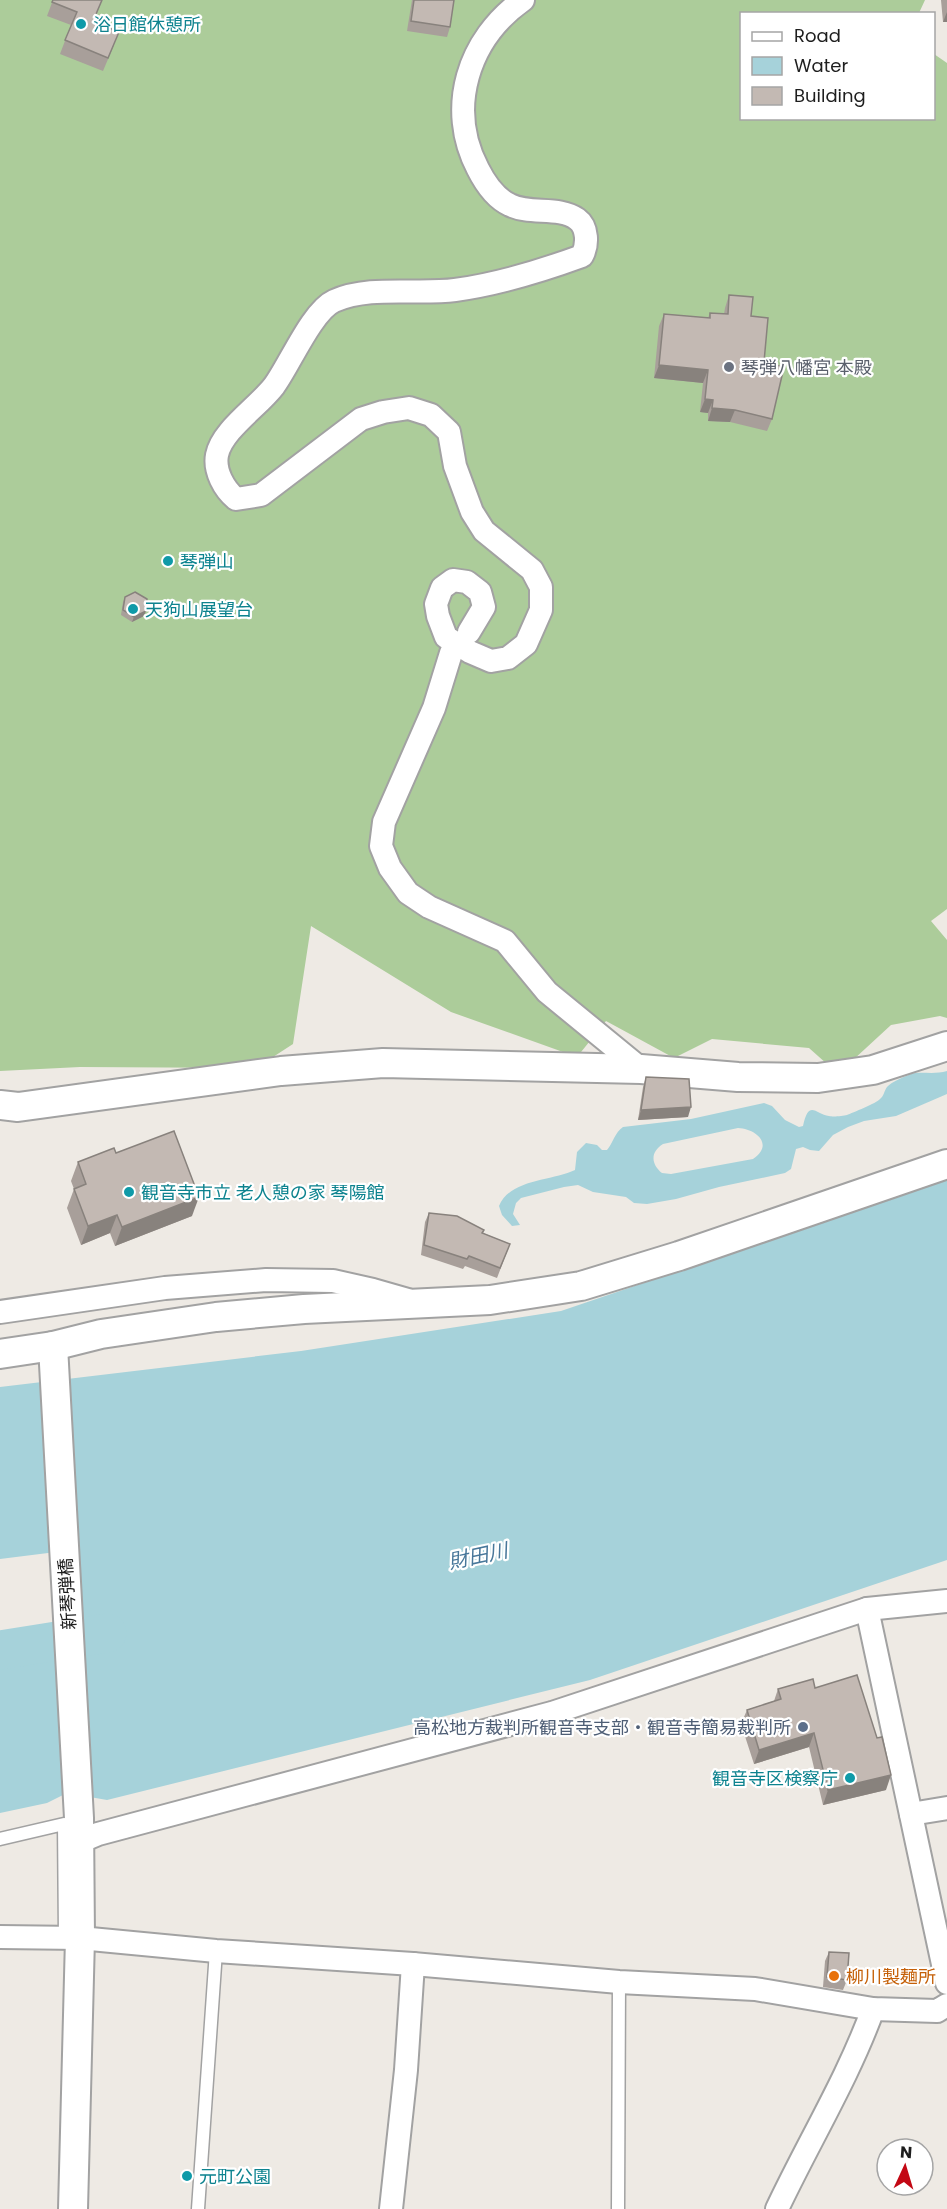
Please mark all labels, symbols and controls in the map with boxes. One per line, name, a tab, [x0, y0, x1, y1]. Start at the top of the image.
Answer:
place label: 浴日館休憩所	[93, 12, 201, 37]
legend	[740, 12, 935, 120]
marker: 浴日館休憩所	[74, 17, 88, 31]
text: Road	[794, 23, 841, 48]
text: Water	[794, 53, 848, 78]
text: Building	[794, 83, 866, 108]
place label: 琴弾八幡宮 本殿	[741, 355, 872, 380]
marker: 琴弾八幡宮 本殿	[722, 360, 736, 374]
place label: 琴弾山	[180, 549, 234, 574]
marker: 琴弾山	[161, 554, 175, 568]
place label: 天狗山展望台	[145, 597, 253, 622]
marker: 天狗山展望台	[126, 602, 140, 616]
place label: 観音寺市立 老人憩の家 琴陽館	[141, 1180, 385, 1205]
marker: 観音寺市立 老人憩の家 琴陽館	[122, 1185, 136, 1199]
water label: 財田川	[446, 1536, 512, 1576]
street label: 新琴弾橋	[53, 1557, 81, 1631]
place label: 高松地方裁判所観音寺支部・観音寺簡易裁判所	[413, 1715, 791, 1740]
marker: 高松地方裁判所観音寺支部・観音寺簡易裁判所	[796, 1720, 810, 1734]
place label: 観音寺区検察庁	[712, 1766, 838, 1791]
marker: 観音寺区検察庁	[843, 1771, 857, 1785]
place label: 柳川製麺所	[846, 1964, 936, 1989]
marker: 柳川製麺所	[827, 1969, 841, 1983]
north arrow	[875, 2137, 935, 2197]
text: N	[899, 2141, 913, 2164]
place label: 元町公園	[199, 2164, 271, 2189]
marker: 元町公園	[180, 2169, 194, 2183]

